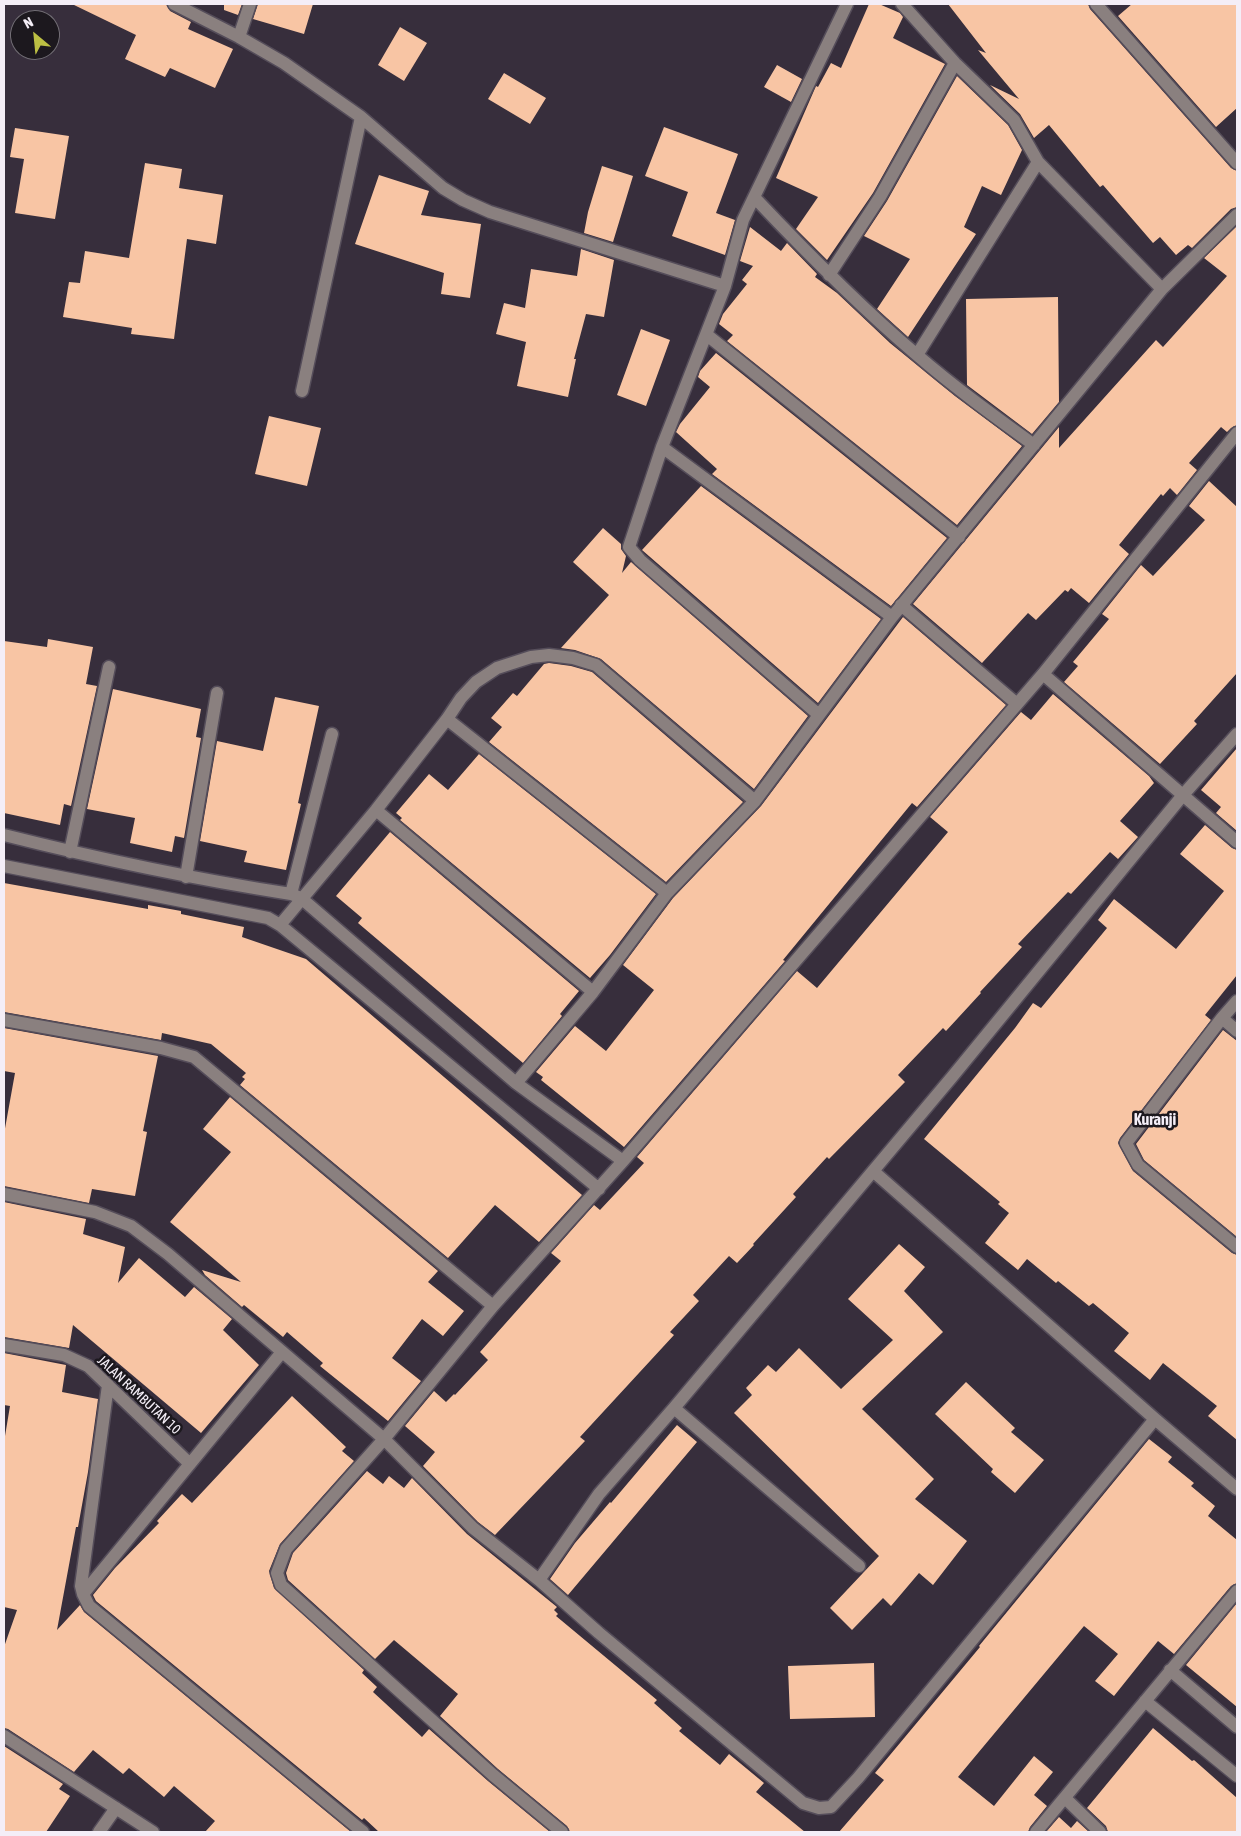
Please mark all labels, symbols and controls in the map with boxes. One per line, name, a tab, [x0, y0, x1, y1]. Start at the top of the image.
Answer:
north arrow	[10, 10, 60, 60]
text: N	[21, 14, 36, 32]
district label: Kuranji	[1134, 1110, 1176, 1130]
street label: JALAN RAMBUTAN 10	[94, 1352, 184, 1438]

